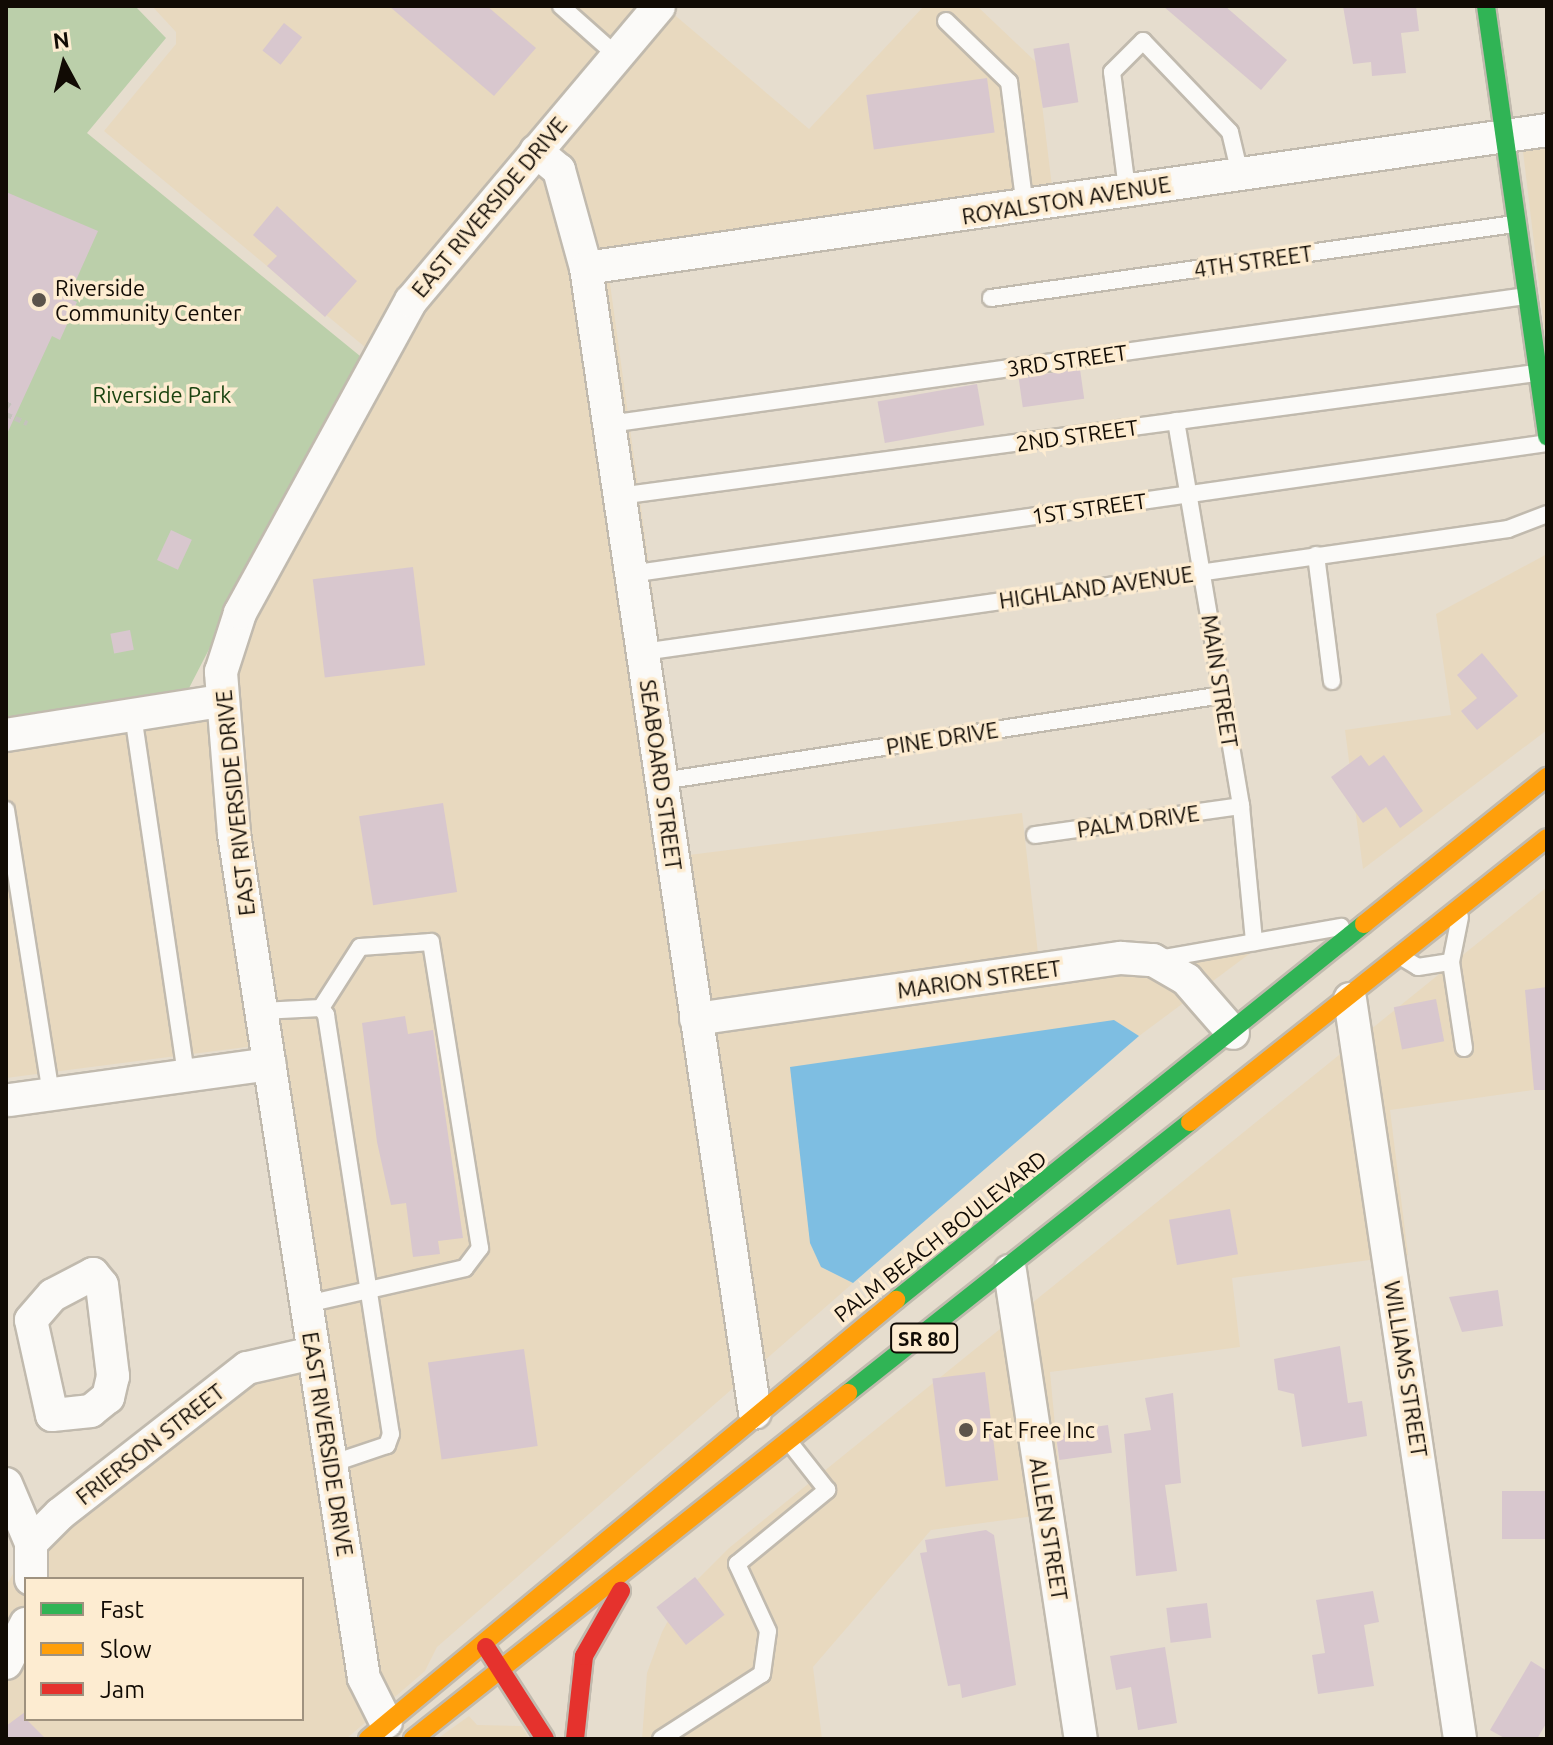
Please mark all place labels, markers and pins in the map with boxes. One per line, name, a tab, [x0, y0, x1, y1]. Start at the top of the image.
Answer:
place label: Riverside Community Center	[55, 274, 241, 326]
marker: Riverside Community Center	[30, 291, 48, 309]
place label: Fat Free Inc	[982, 1417, 1095, 1443]
marker: Fat Free Inc	[957, 1421, 975, 1439]

